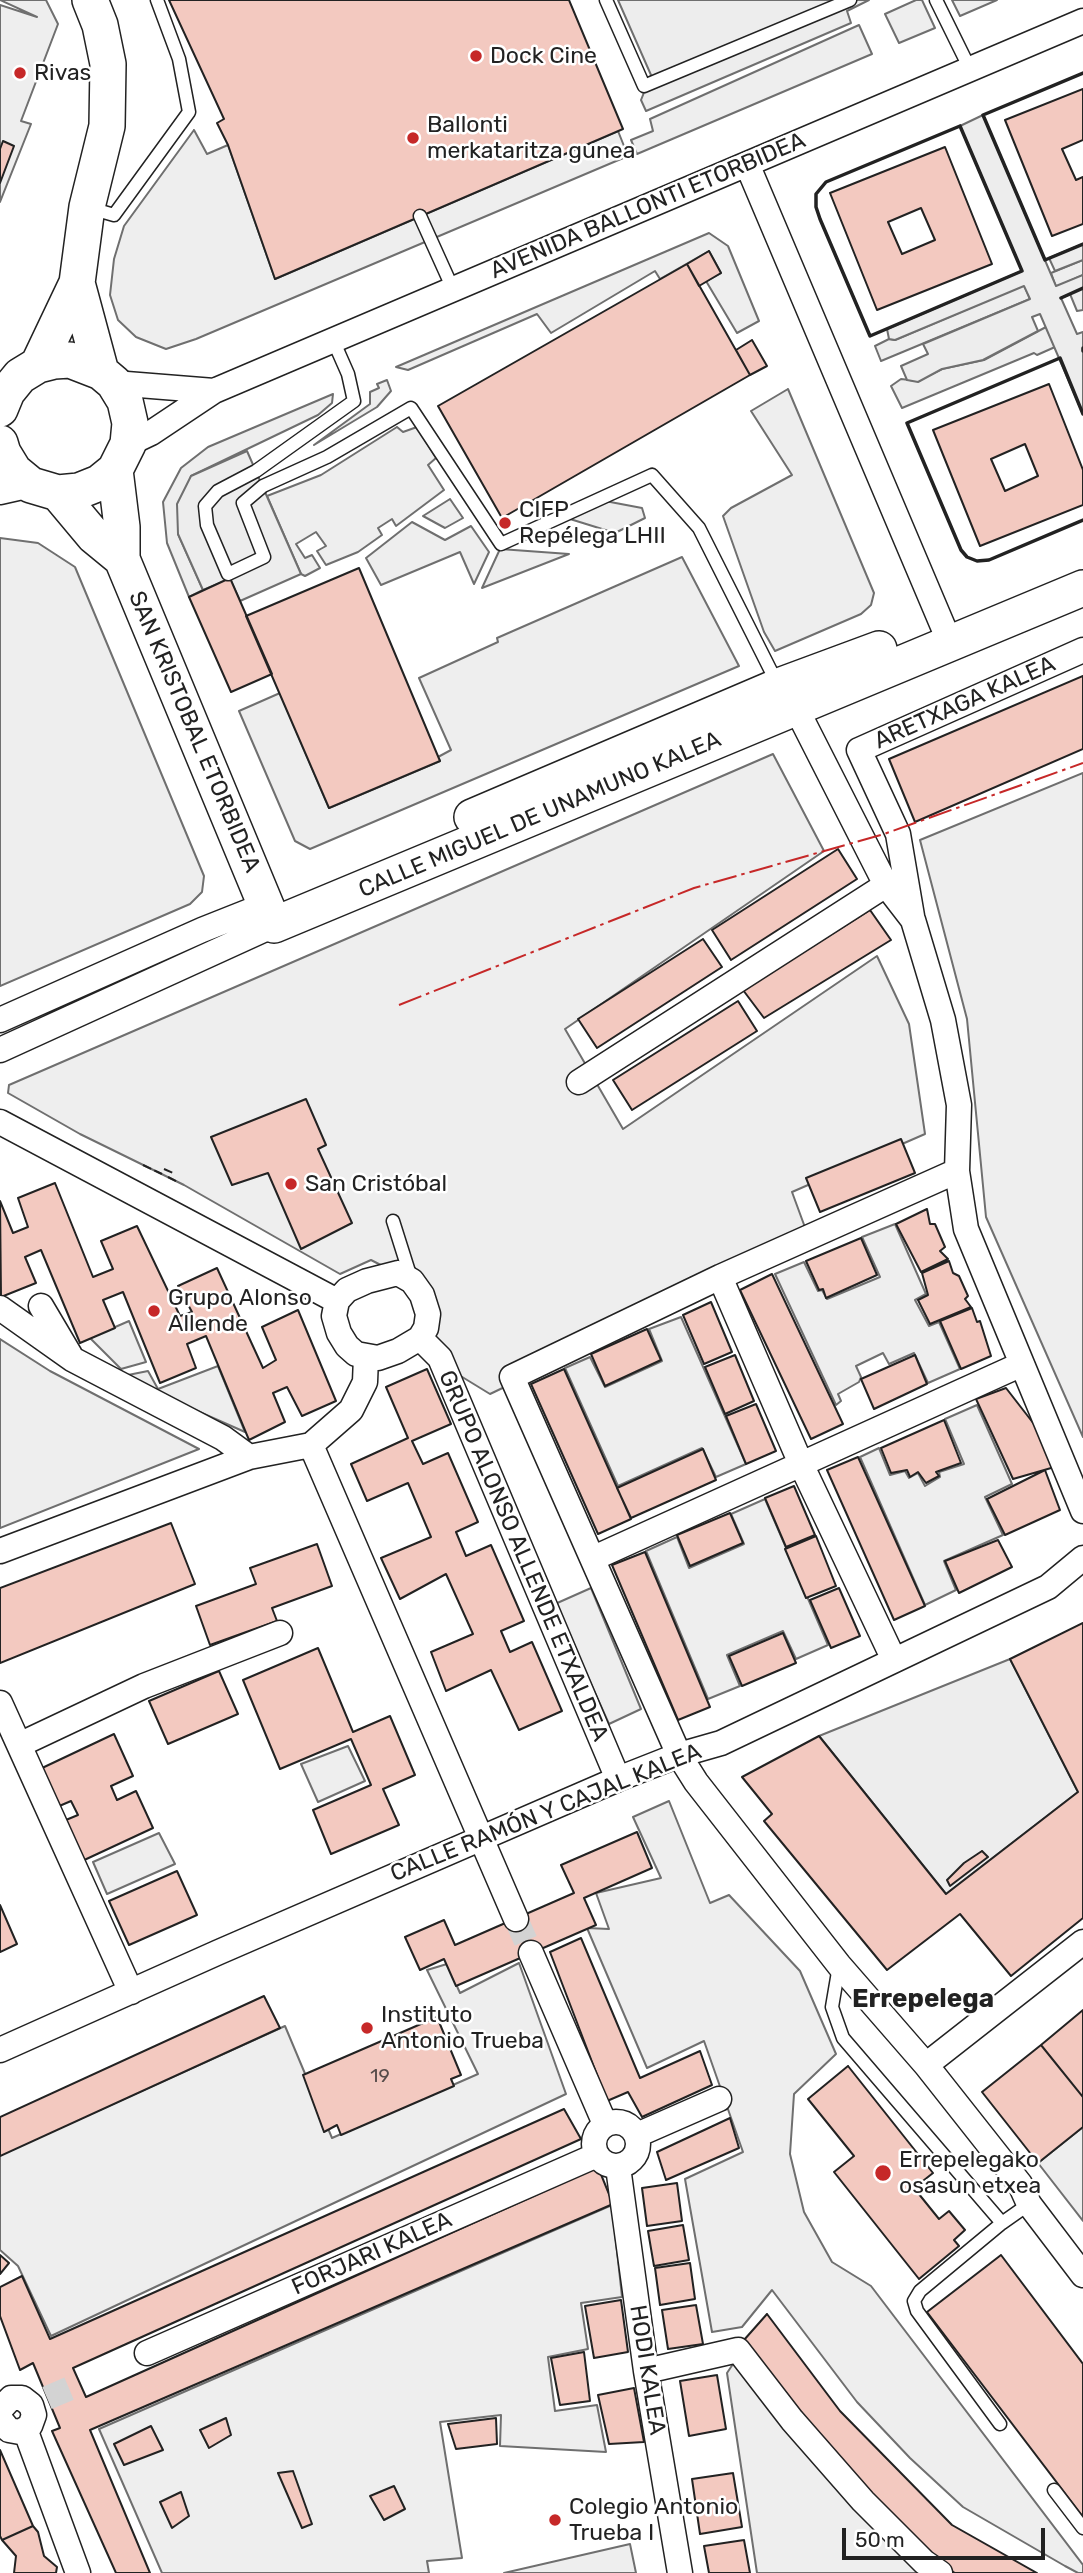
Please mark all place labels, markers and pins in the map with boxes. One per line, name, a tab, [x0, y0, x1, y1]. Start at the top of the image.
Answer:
place label: Dock Cine	[490, 42, 597, 70]
marker: Dock Cine	[468, 48, 484, 64]
place label: Rivas	[34, 59, 91, 87]
marker: Rivas	[12, 65, 28, 81]
place label: Ballonti merkataritza gunea	[427, 111, 635, 165]
marker: Ballonti merkataritza gunea	[405, 130, 421, 146]
place label: CIFP Repélega LHII	[519, 496, 666, 550]
marker: CIFP Repélega LHII	[497, 515, 513, 531]
place label: San Cristóbal	[305, 1170, 447, 1198]
marker: San Cristóbal	[283, 1176, 299, 1192]
place label: Grupo Alonso Allende	[168, 1284, 312, 1338]
marker: Grupo Alonso Allende	[146, 1303, 162, 1319]
place label: Instituto Antonio Trueba	[381, 2001, 544, 2055]
marker: Instituto Antonio Trueba	[359, 2020, 375, 2036]
place label: Errepelegako osasun etxea	[899, 2146, 1041, 2200]
marker: Errepelegako osasun etxea	[873, 2163, 893, 2183]
place label: Colegio Antonio Trueba I	[569, 2493, 738, 2547]
marker: Colegio Antonio Trueba I	[547, 2512, 563, 2528]

